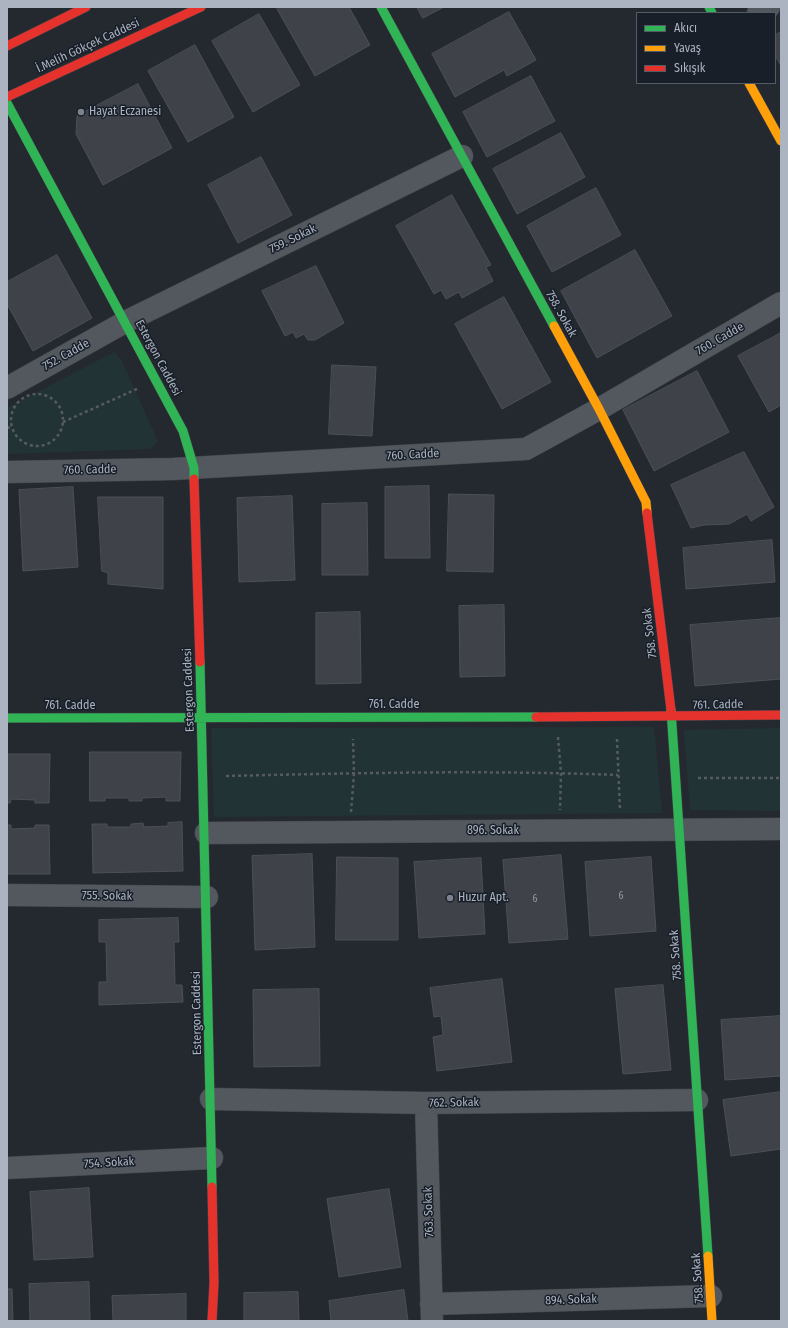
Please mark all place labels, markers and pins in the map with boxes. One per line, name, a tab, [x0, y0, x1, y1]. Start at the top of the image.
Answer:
place label: Hayat Eczanesi	[89, 105, 161, 119]
marker: Hayat Eczanesi	[76, 107, 86, 117]
place label: Huzur Apt.	[458, 891, 509, 905]
marker: Huzur Apt.	[445, 893, 455, 903]

